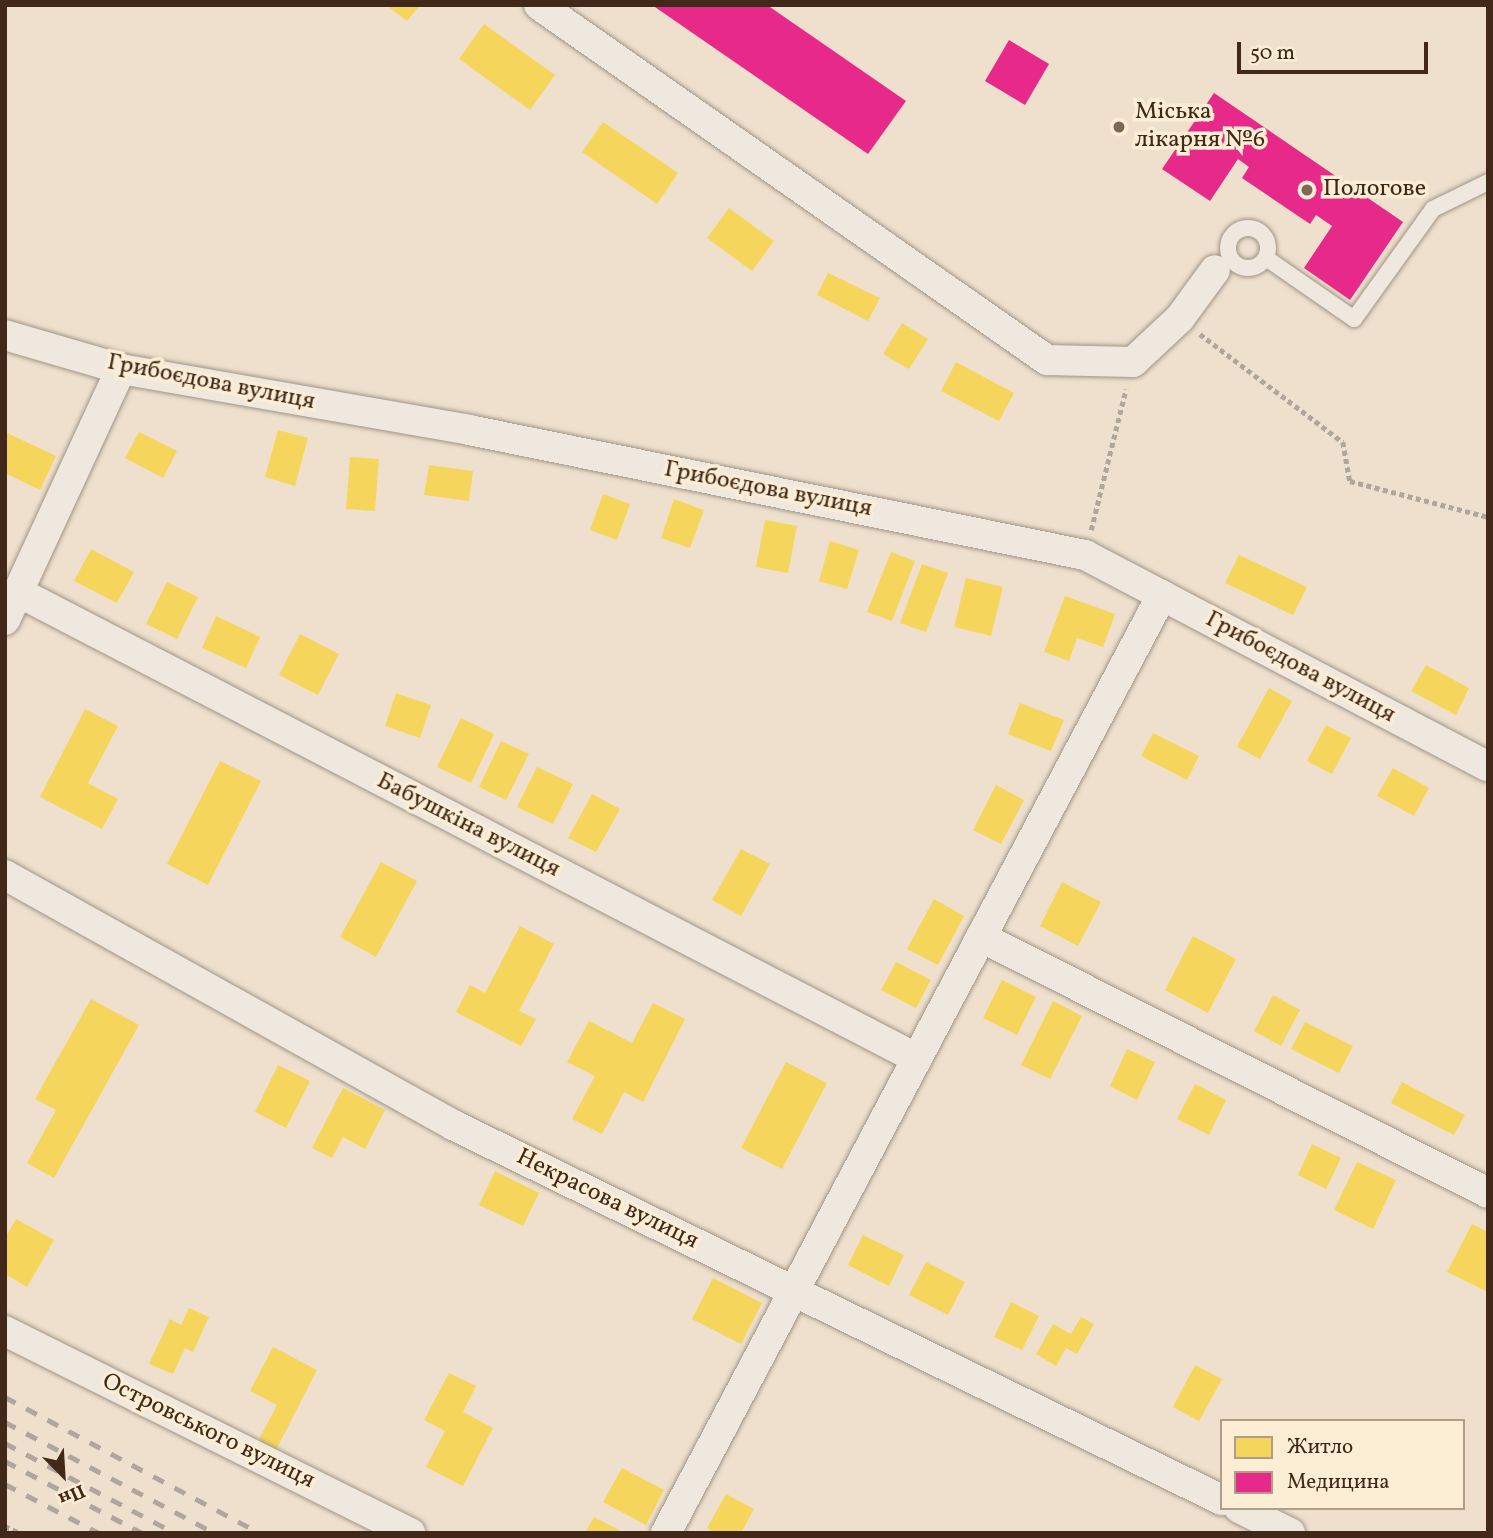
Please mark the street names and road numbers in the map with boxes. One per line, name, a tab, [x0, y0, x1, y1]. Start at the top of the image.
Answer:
street label: Грибоєдова вулиця	[105, 349, 317, 417]
street label: Грибоєдова вулиця	[662, 456, 874, 524]
street label: Грибоєдова вулиця	[1200, 606, 1400, 730]
street label: Бабушкіна вулиця	[371, 767, 565, 885]
street label: Некрасова вулиця	[511, 1143, 703, 1257]
street label: Островського вулиця	[97, 1368, 319, 1496]

